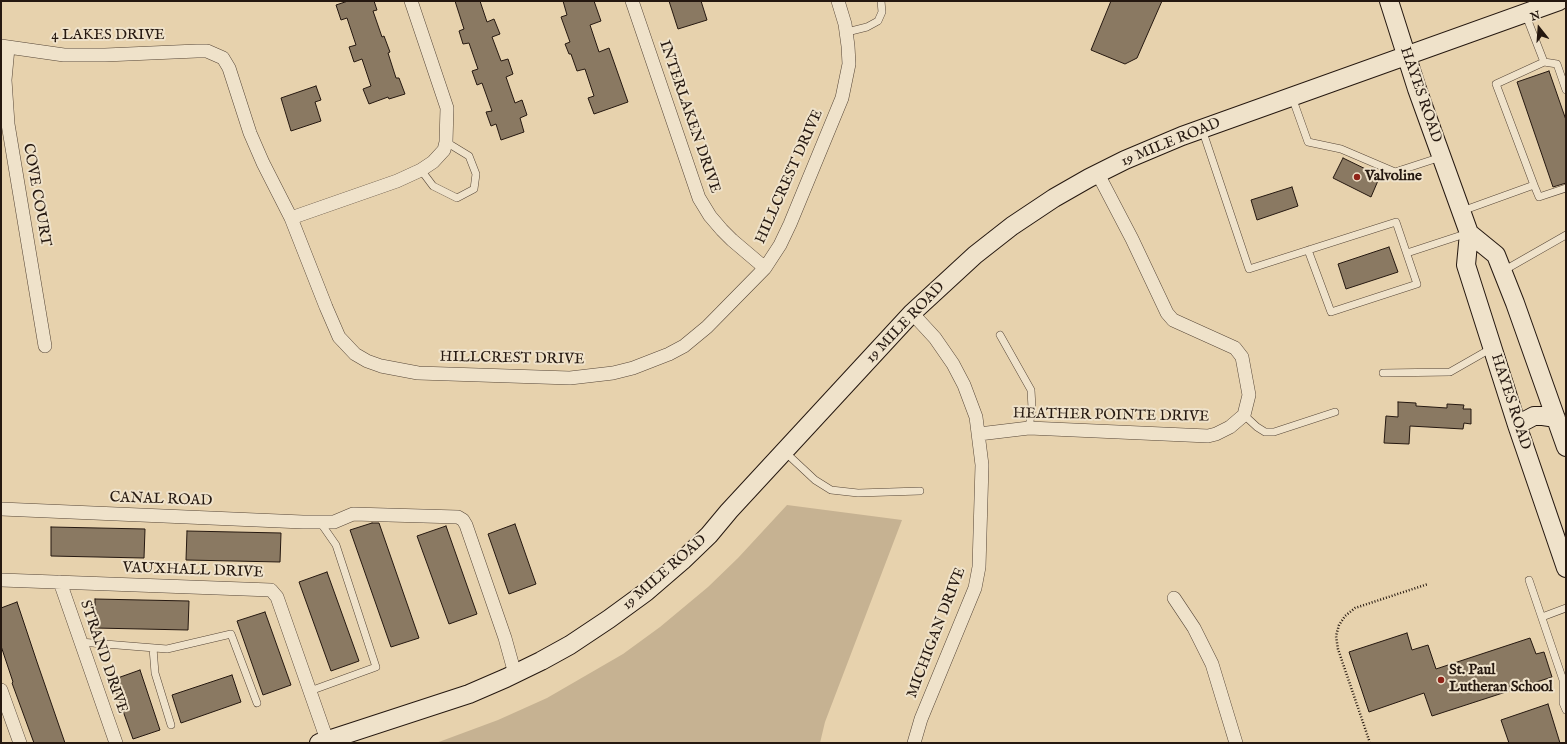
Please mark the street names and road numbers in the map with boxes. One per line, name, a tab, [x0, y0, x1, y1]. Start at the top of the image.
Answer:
street label: 4 LAKES DRIVE	[51, 27, 165, 45]
street label: INTERLAKEN DRIVE	[654, 38, 724, 196]
street label: HAYES ROAD	[1395, 45, 1445, 145]
street label: HILLCREST DRIVE	[752, 107, 828, 247]
street label: 19 MILE ROAD	[1119, 115, 1223, 171]
street label: COVE COURT	[18, 142, 54, 248]
street label: 19 MILE ROAD	[863, 279, 949, 367]
street label: HILLCREST DRIVE	[439, 349, 585, 369]
street label: HAYES ROAD	[1486, 352, 1534, 452]
street label: HEATHER POINTE DRIVE	[1013, 405, 1209, 427]
street label: CANAL ROAD	[109, 489, 213, 511]
street label: 19 MILE ROAD	[619, 532, 711, 614]
street label: VAUXHALL DRIVE	[122, 560, 264, 582]
street label: MICHIGAN DRIVE	[904, 565, 970, 701]
street label: STRAND DRIVE	[75, 598, 131, 716]

